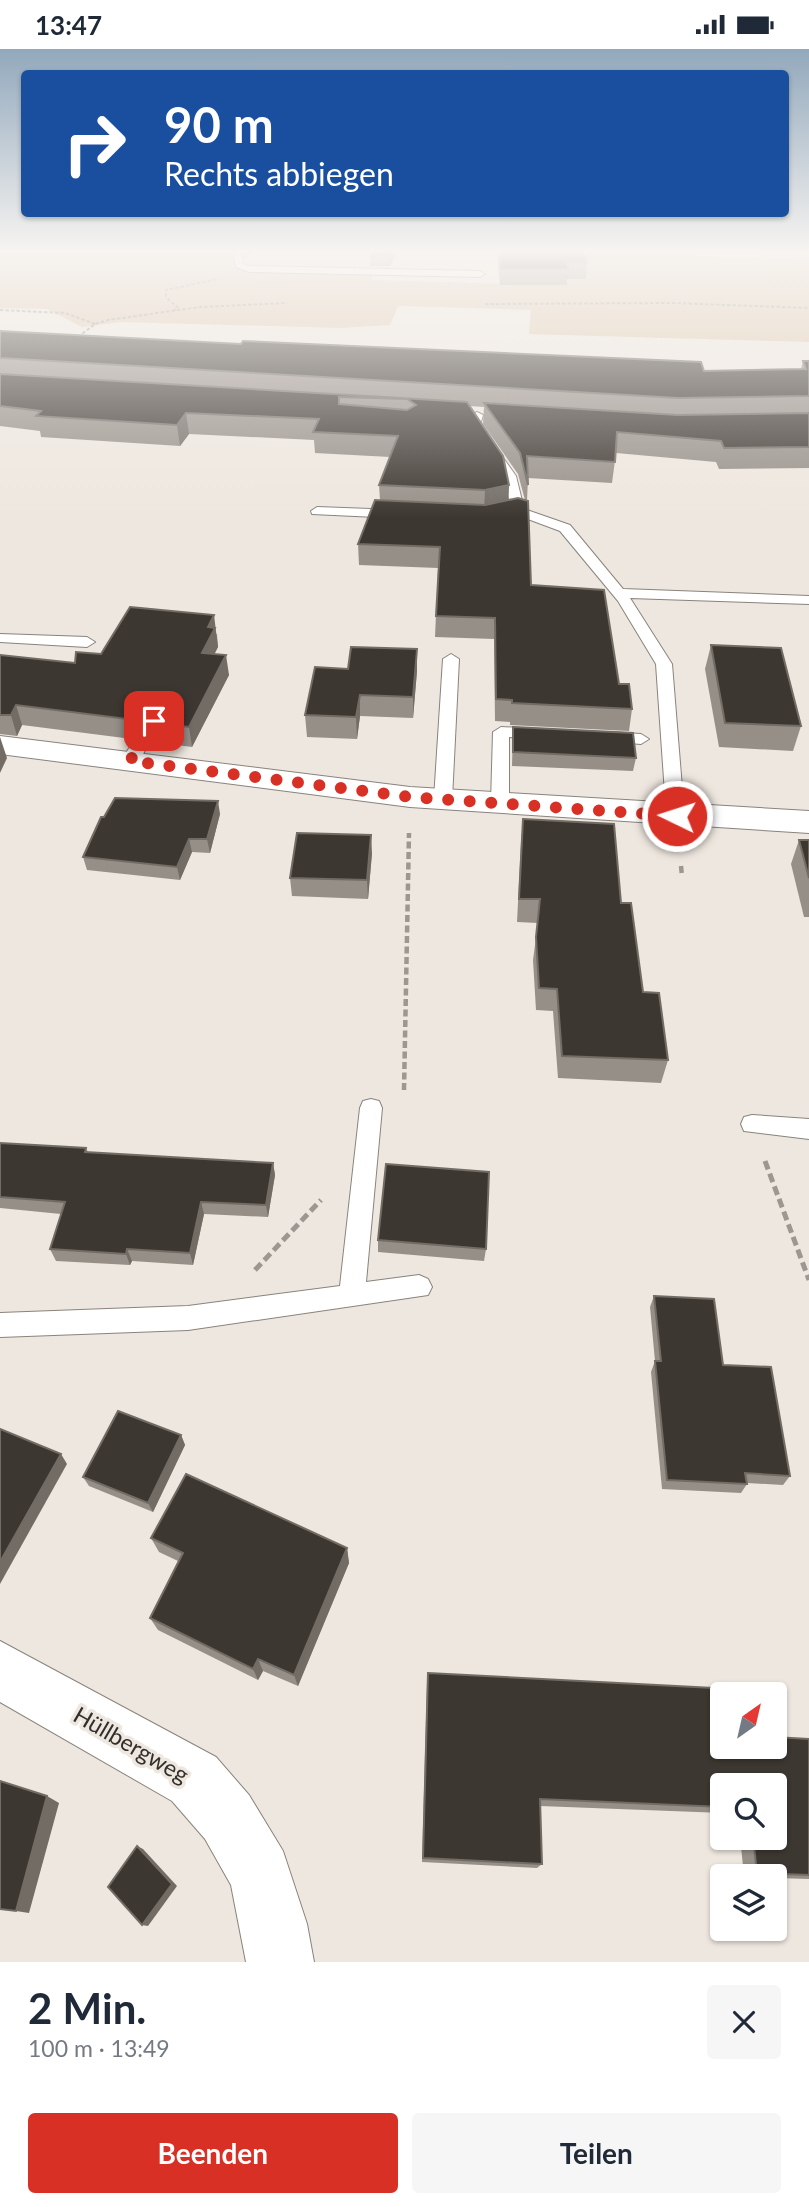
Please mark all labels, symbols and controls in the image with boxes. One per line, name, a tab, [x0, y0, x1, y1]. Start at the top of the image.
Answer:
text: 13:47	[35, 9, 102, 41]
text: 90 m	[164, 95, 274, 153]
icon: right	[49, 98, 140, 189]
text: Rechts abbiegen	[164, 154, 394, 193]
pin	[124, 691, 184, 751]
icon: arrive	[135, 702, 173, 740]
position arrow	[640, 779, 714, 853]
north arrow	[710, 1682, 788, 1759]
map controls	[710, 1682, 787, 1941]
street label: Hüllbergweg	[69, 1700, 194, 1788]
button: search	[710, 1773, 787, 1850]
button: layers	[710, 1864, 787, 1941]
text: 2 Min.	[28, 1983, 146, 2033]
button: close	[707, 1985, 781, 2059]
text: 100 m · 13:49	[28, 2034, 170, 2062]
button: Beenden	[28, 2113, 398, 2193]
button: Teilen	[412, 2113, 781, 2193]

